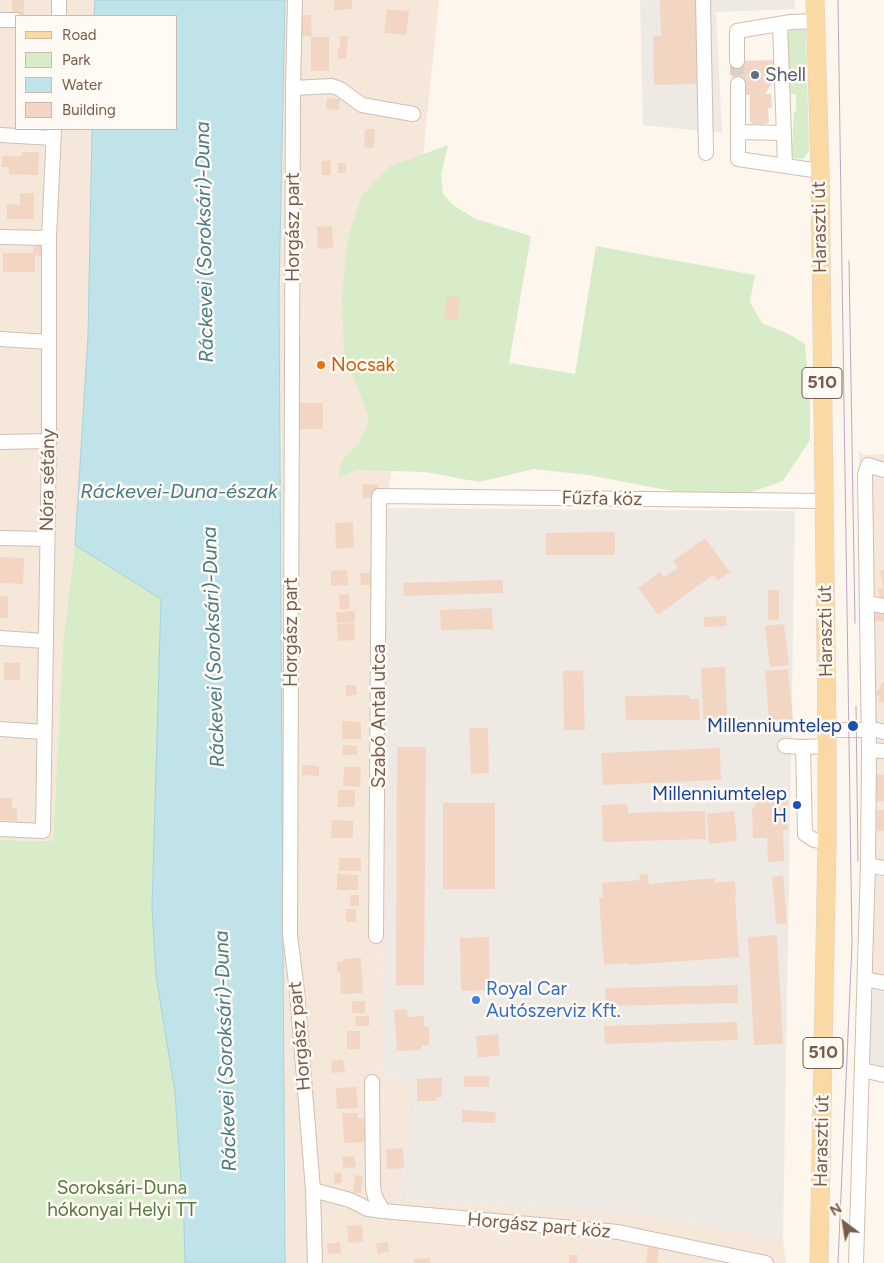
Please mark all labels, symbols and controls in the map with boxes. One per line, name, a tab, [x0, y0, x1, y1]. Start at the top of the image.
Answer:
legend	[15, 15, 178, 130]
text: Road	[62, 26, 97, 44]
text: Park	[62, 51, 91, 69]
place label: Shell	[765, 64, 806, 86]
marker: Shell	[749, 69, 761, 81]
text: Water	[62, 76, 102, 94]
text: Building	[62, 101, 116, 119]
water label: Ráckevei (Soroksári)-Duna	[191, 121, 219, 363]
street label: Horgász part	[282, 172, 304, 282]
street label: Haraszti út	[808, 181, 832, 273]
place label: Nocsak	[331, 354, 395, 376]
marker: Nocsak	[315, 359, 327, 371]
road number: 510	[802, 368, 842, 398]
street label: Nóra sétány	[36, 428, 60, 532]
water label: Ráckevei-Duna-észak	[80, 480, 278, 504]
street label: Fűzfa köz	[561, 487, 643, 511]
water label: Ráckevei (Soroksári)-Duna	[198, 526, 230, 768]
street label: Horgász part	[280, 577, 302, 687]
street label: Haraszti út	[814, 585, 838, 677]
street label: Szabó Antal utca	[368, 644, 390, 788]
place label: Millenniumtelep	[707, 715, 842, 737]
marker: Millenniumtelep	[846, 719, 860, 733]
place label: Millenniumtelep H	[652, 783, 787, 827]
marker: Millenniumtelep H	[791, 799, 803, 811]
water label: Ráckevei (Soroksári)-Duna	[210, 930, 242, 1172]
place label: Royal Car Autószerviz Kft.	[486, 978, 621, 1022]
street label: Horgász part	[284, 980, 316, 1092]
marker: Royal Car Autószerviz Kft.	[470, 994, 482, 1006]
road number: 510	[803, 1038, 843, 1068]
street label: Haraszti út	[810, 1095, 834, 1187]
park label: Soroksári-Duna hókonyai Helyi TT	[47, 1177, 197, 1221]
north arrow	[819, 1198, 869, 1248]
text: N	[827, 1200, 845, 1220]
street label: Horgász part köz	[466, 1208, 612, 1244]

